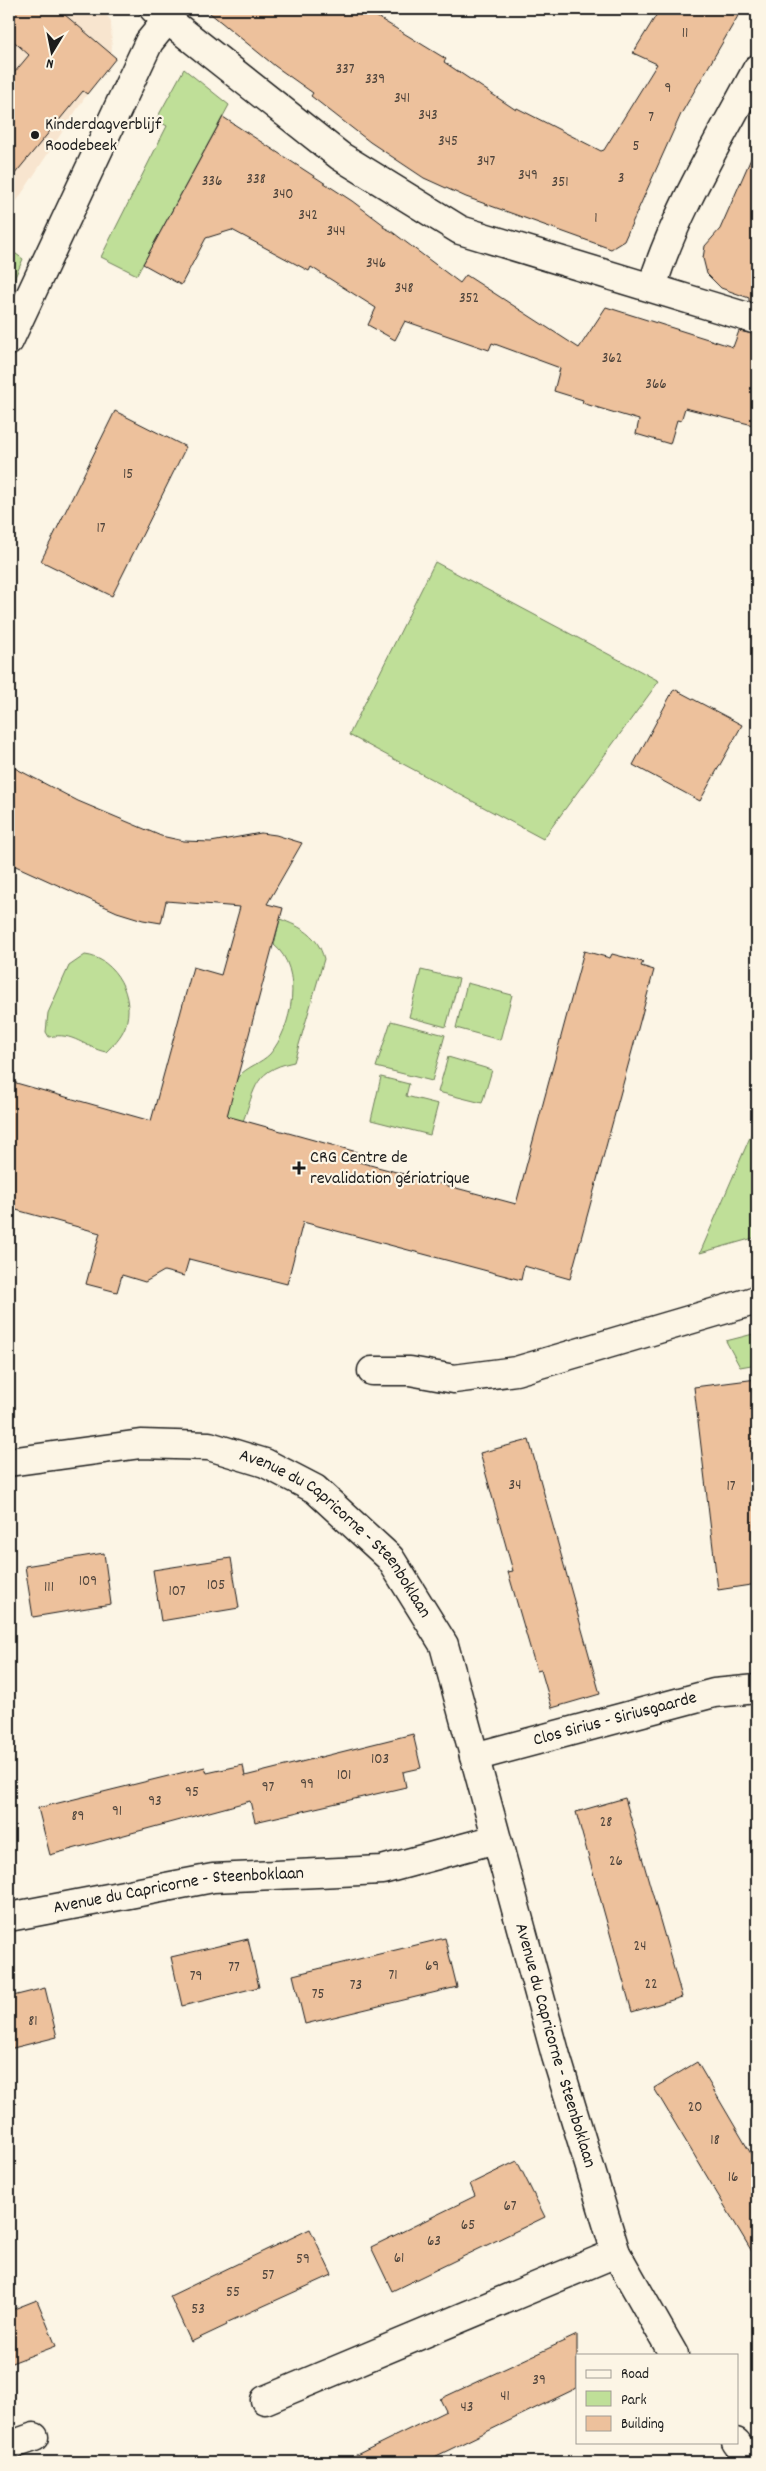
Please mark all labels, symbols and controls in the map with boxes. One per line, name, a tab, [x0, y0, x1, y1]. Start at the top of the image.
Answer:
house number: 11	[682, 23, 688, 45]
north arrow	[28, 28, 78, 78]
text: N	[45, 52, 55, 73]
house number: 337	[335, 59, 355, 81]
house number: 339	[365, 69, 385, 91]
house number: 9	[665, 78, 671, 100]
house number: 341	[394, 88, 410, 110]
house number: 343	[418, 105, 438, 127]
house number: 7	[648, 107, 654, 129]
place label: Kinderdagverblijf Roodebeek	[45, 113, 162, 159]
marker: Kinderdagverblijf Roodebeek	[29, 129, 41, 141]
house number: 345	[438, 131, 458, 153]
house number: 5	[633, 136, 640, 158]
house number: 347	[477, 151, 496, 173]
house number: 349	[518, 165, 538, 187]
house number: 3	[618, 168, 624, 190]
house number: 338	[246, 169, 266, 191]
house number: 336	[202, 171, 222, 193]
house number: 351	[552, 172, 568, 194]
house number: 340	[272, 184, 294, 206]
house number: 342	[298, 205, 318, 227]
house number: 1	[594, 208, 598, 230]
house number: 344	[326, 221, 346, 243]
house number: 346	[366, 253, 386, 275]
house number: 348	[395, 278, 413, 300]
house number: 352	[459, 288, 479, 310]
house number: 362	[602, 348, 622, 370]
house number: 366	[645, 374, 667, 396]
house number: 15	[123, 464, 133, 486]
house number: 17	[96, 518, 106, 540]
place label: CRG Centre de revalidation gériatrique	[310, 1146, 470, 1192]
marker: CRG Centre de revalidation gériatrique	[292, 1161, 306, 1175]
street label: Avenue du Capricorne - Steenboklaan	[236, 1443, 437, 1623]
house number: 34	[509, 1475, 521, 1497]
house number: 17	[726, 1476, 736, 1498]
house number: 109	[79, 1571, 97, 1593]
house number: 105	[207, 1575, 225, 1597]
house number: 111	[44, 1577, 54, 1599]
house number: 107	[168, 1581, 186, 1603]
street label: Clos Sirius - Siriusgaarde	[531, 1686, 700, 1753]
house number: 103	[371, 1749, 389, 1771]
house number: 101	[337, 1765, 351, 1787]
house number: 99	[300, 1774, 314, 1796]
house number: 97	[262, 1777, 275, 1799]
house number: 95	[185, 1782, 199, 1804]
house number: 93	[148, 1791, 162, 1813]
house number: 91	[112, 1801, 122, 1823]
house number: 89	[72, 1806, 84, 1828]
house number: 28	[600, 1812, 612, 1834]
house number: 26	[609, 1851, 623, 1873]
street label: Avenue du Capricorne - Steenboklaan	[51, 1861, 305, 1921]
street label: Avenue du Capricorne - Steenboklaan	[508, 1920, 602, 2171]
house number: 24	[634, 1936, 646, 1958]
house number: 69	[425, 1956, 439, 1978]
house number: 77	[228, 1957, 240, 1979]
house number: 71	[388, 1965, 398, 1987]
house number: 79	[190, 1966, 202, 1988]
house number: 22	[644, 1974, 658, 1996]
house number: 73	[350, 1975, 362, 1997]
house number: 75	[312, 1984, 324, 2006]
house number: 81	[28, 2011, 38, 2033]
house number: 20	[688, 2097, 702, 2119]
house number: 18	[710, 2130, 720, 2152]
house number: 16	[728, 2167, 738, 2189]
house number: 67	[503, 2196, 517, 2218]
house number: 65	[461, 2215, 475, 2237]
house number: 63	[427, 2231, 441, 2253]
house number: 61	[394, 2248, 404, 2270]
house number: 59	[296, 2249, 310, 2271]
house number: 57	[262, 2265, 275, 2287]
house number: 55	[226, 2282, 240, 2304]
house number: 53	[191, 2299, 205, 2321]
legend	[576, 2354, 738, 2444]
text: Road	[621, 2364, 649, 2386]
house number: 39	[532, 2370, 546, 2392]
house number: 41	[500, 2386, 510, 2408]
text: Park	[621, 2390, 647, 2412]
house number: 43	[461, 2397, 473, 2419]
text: Building	[621, 2414, 664, 2436]

